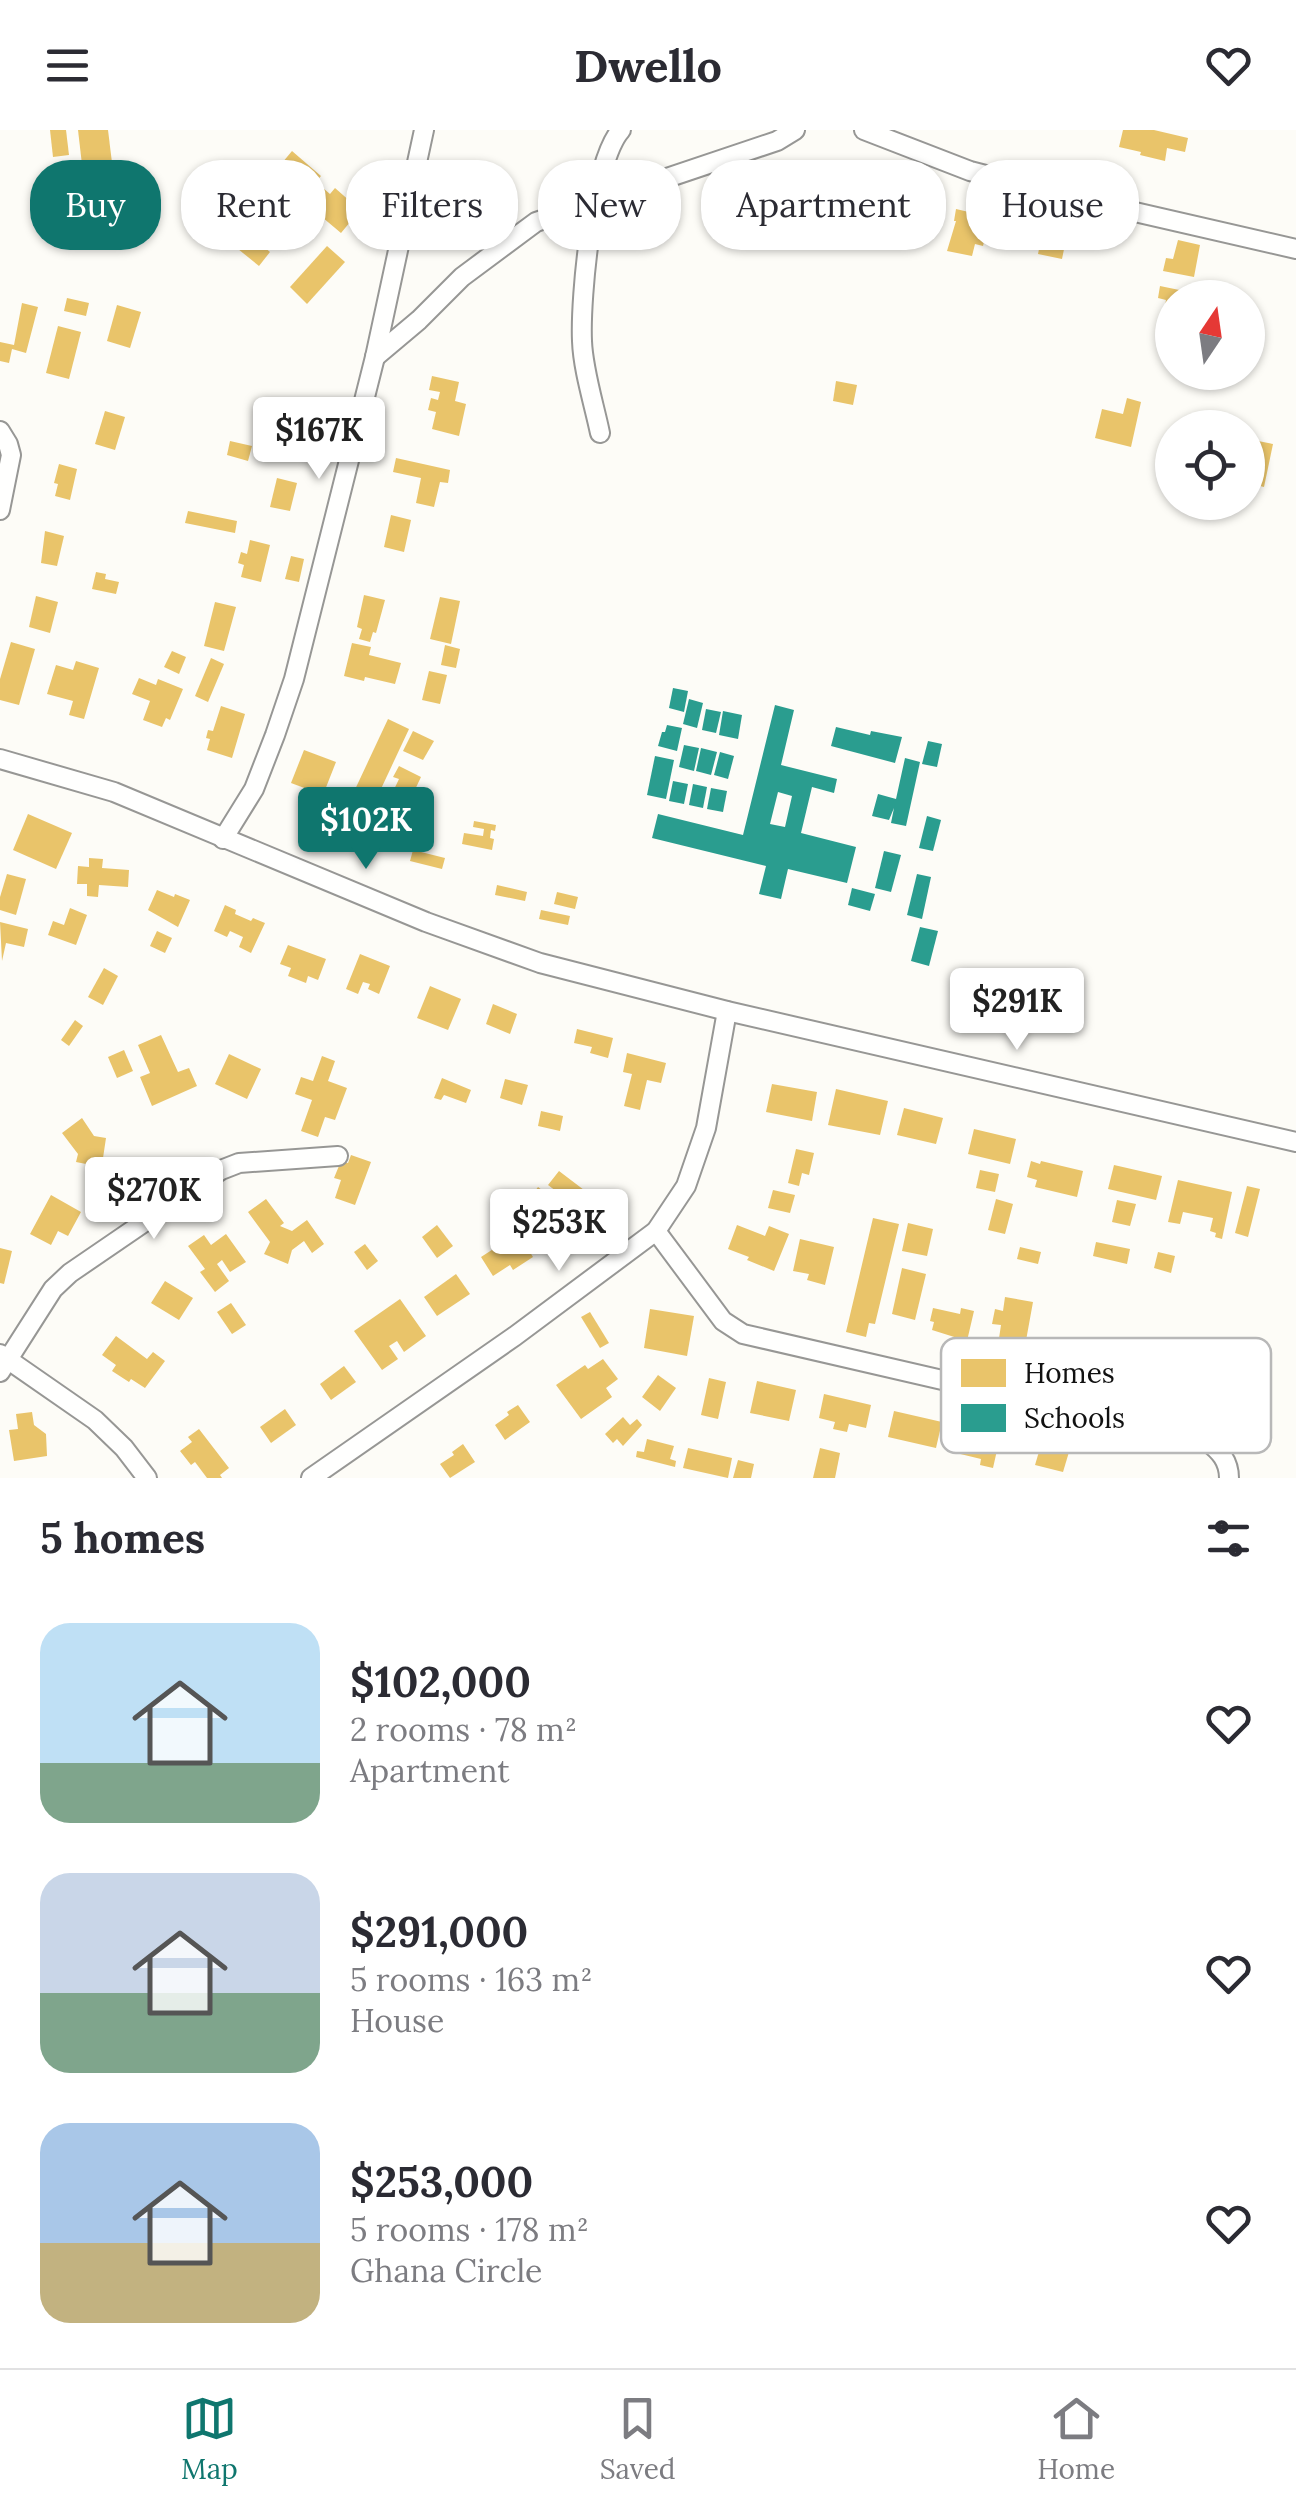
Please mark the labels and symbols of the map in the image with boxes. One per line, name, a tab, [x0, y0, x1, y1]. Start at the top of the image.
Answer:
north arrow	[1155, 280, 1265, 390]
pin: $167K	[249, 397, 389, 482]
pin: $102K	[296, 787, 436, 872]
pin: $291K	[947, 968, 1087, 1053]
pin: $270K	[84, 1157, 224, 1242]
pin: $253K	[489, 1189, 629, 1274]
legend	[941, 1338, 1271, 1453]
text: Homes	[1024, 1355, 1115, 1391]
text: Schools	[1024, 1400, 1125, 1436]

